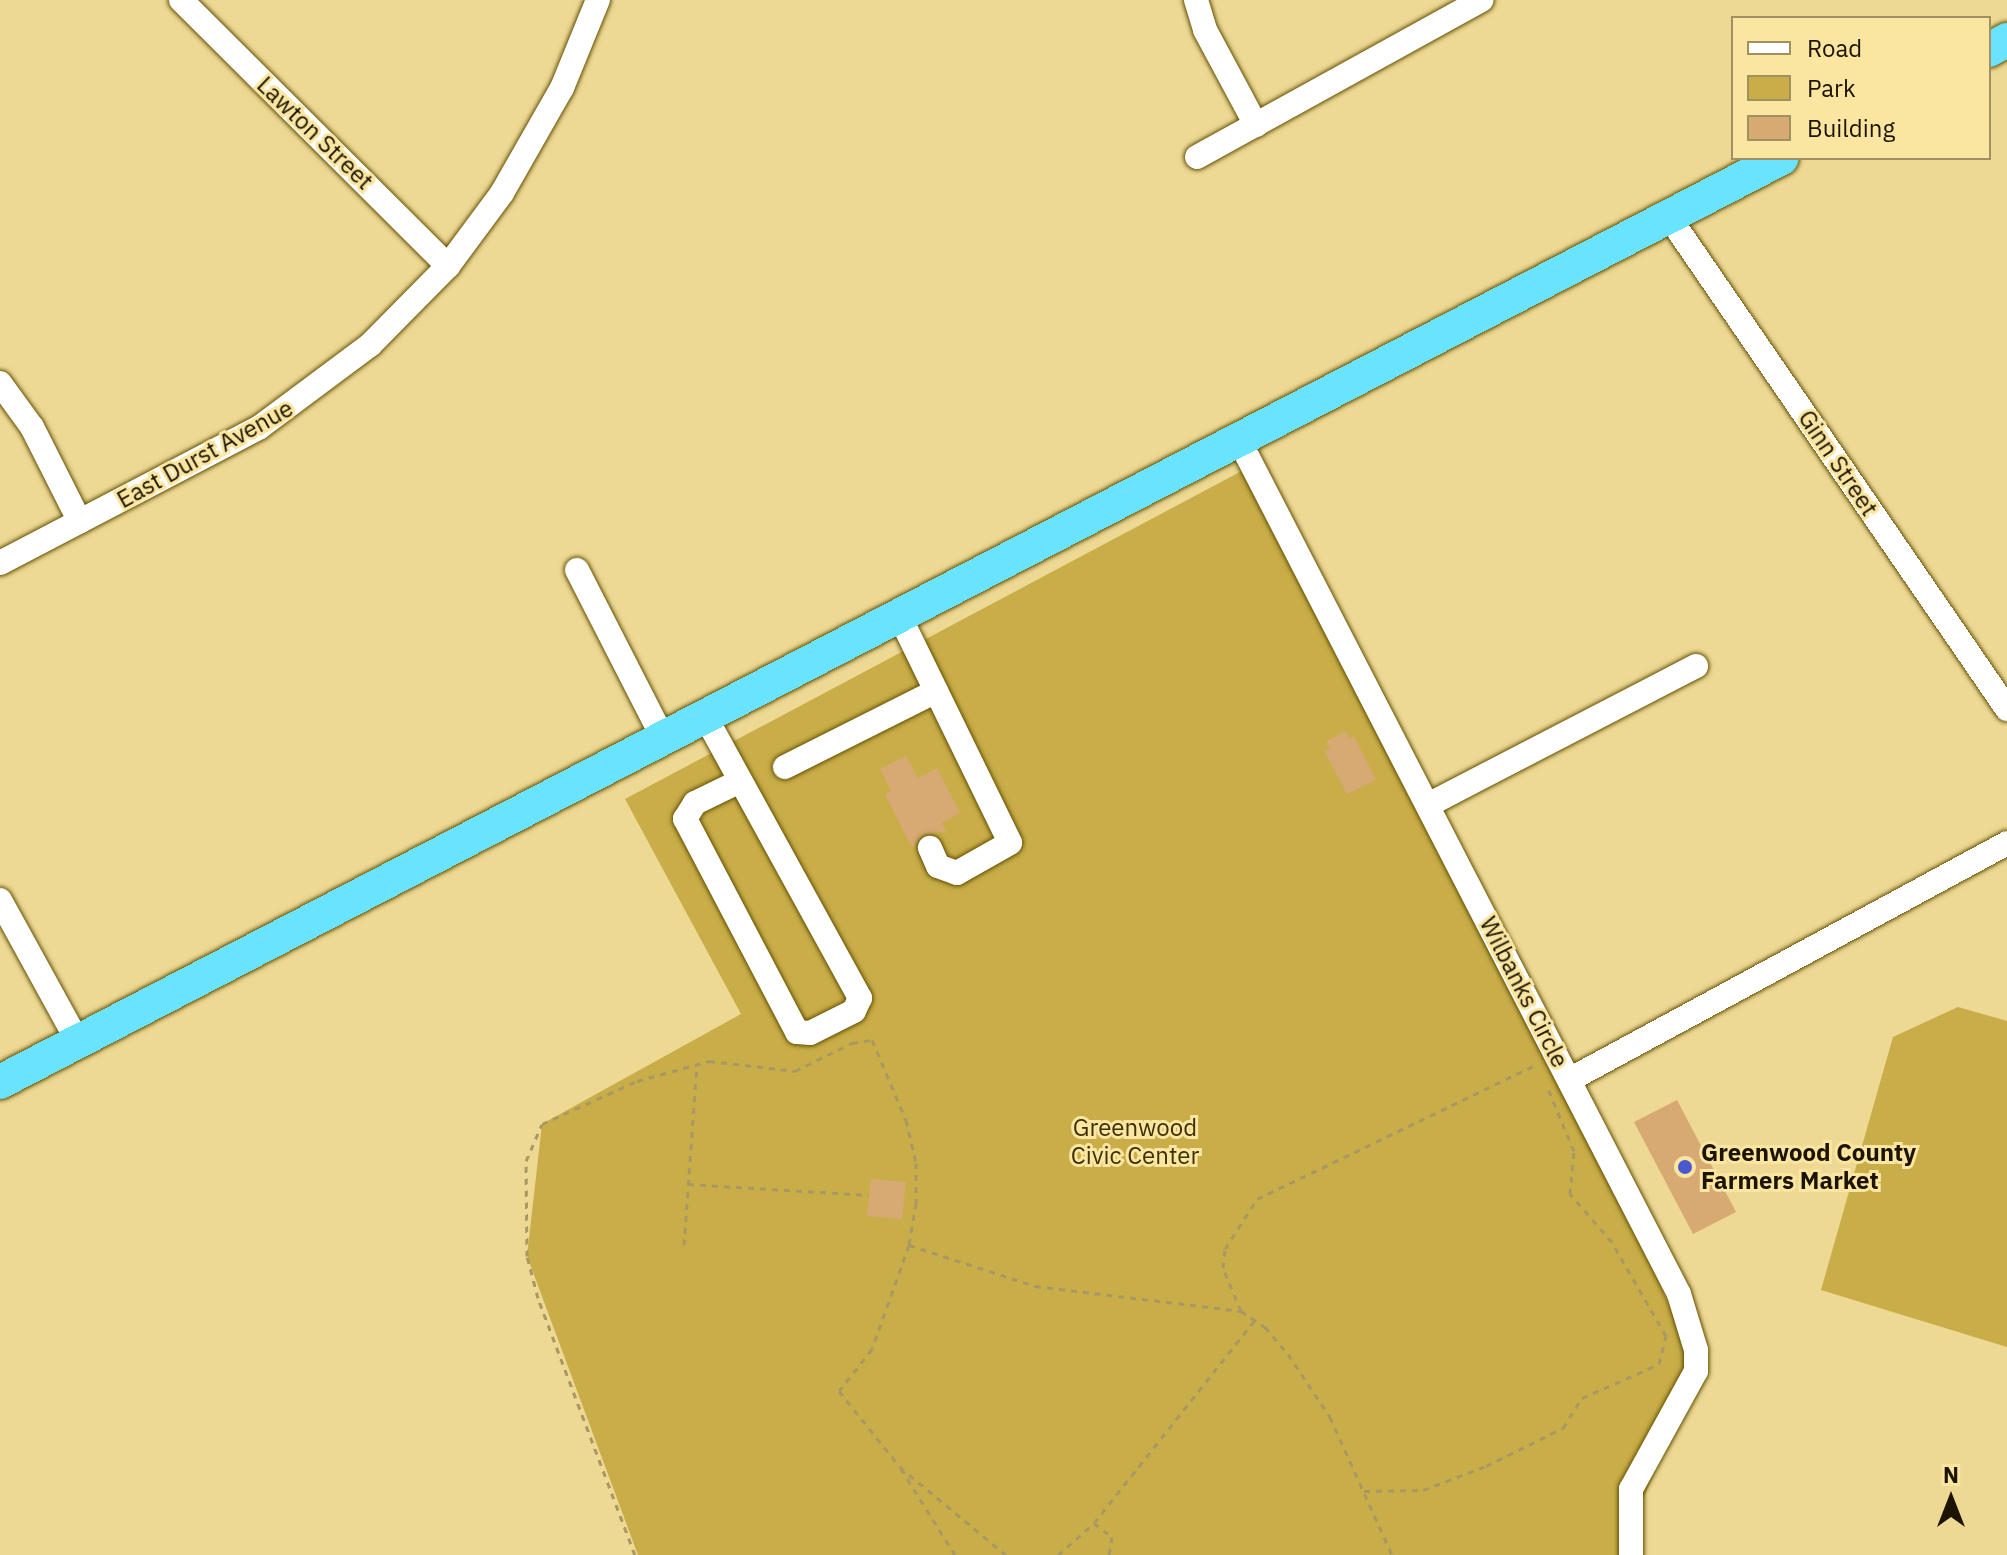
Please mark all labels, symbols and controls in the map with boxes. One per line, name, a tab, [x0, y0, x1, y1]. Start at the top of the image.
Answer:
legend	[1731, 16, 1991, 160]
text: Road	[1807, 32, 1862, 64]
street label: Lawton Street	[251, 71, 379, 195]
text: Park	[1807, 72, 1856, 104]
text: Building	[1807, 112, 1895, 144]
street label: East Durst Avenue	[112, 394, 298, 514]
street label: Ginn Street	[1792, 405, 1884, 521]
street label: Wilbanks Circle	[1474, 912, 1574, 1072]
park label: Greenwood Civic Center	[1071, 1114, 1199, 1170]
place label: Greenwood County Farmers Market	[1701, 1139, 1916, 1195]
marker: Greenwood County Farmers Market	[1676, 1158, 1694, 1176]
north arrow	[1911, 1459, 1991, 1539]
text: N	[1943, 1460, 1959, 1489]

